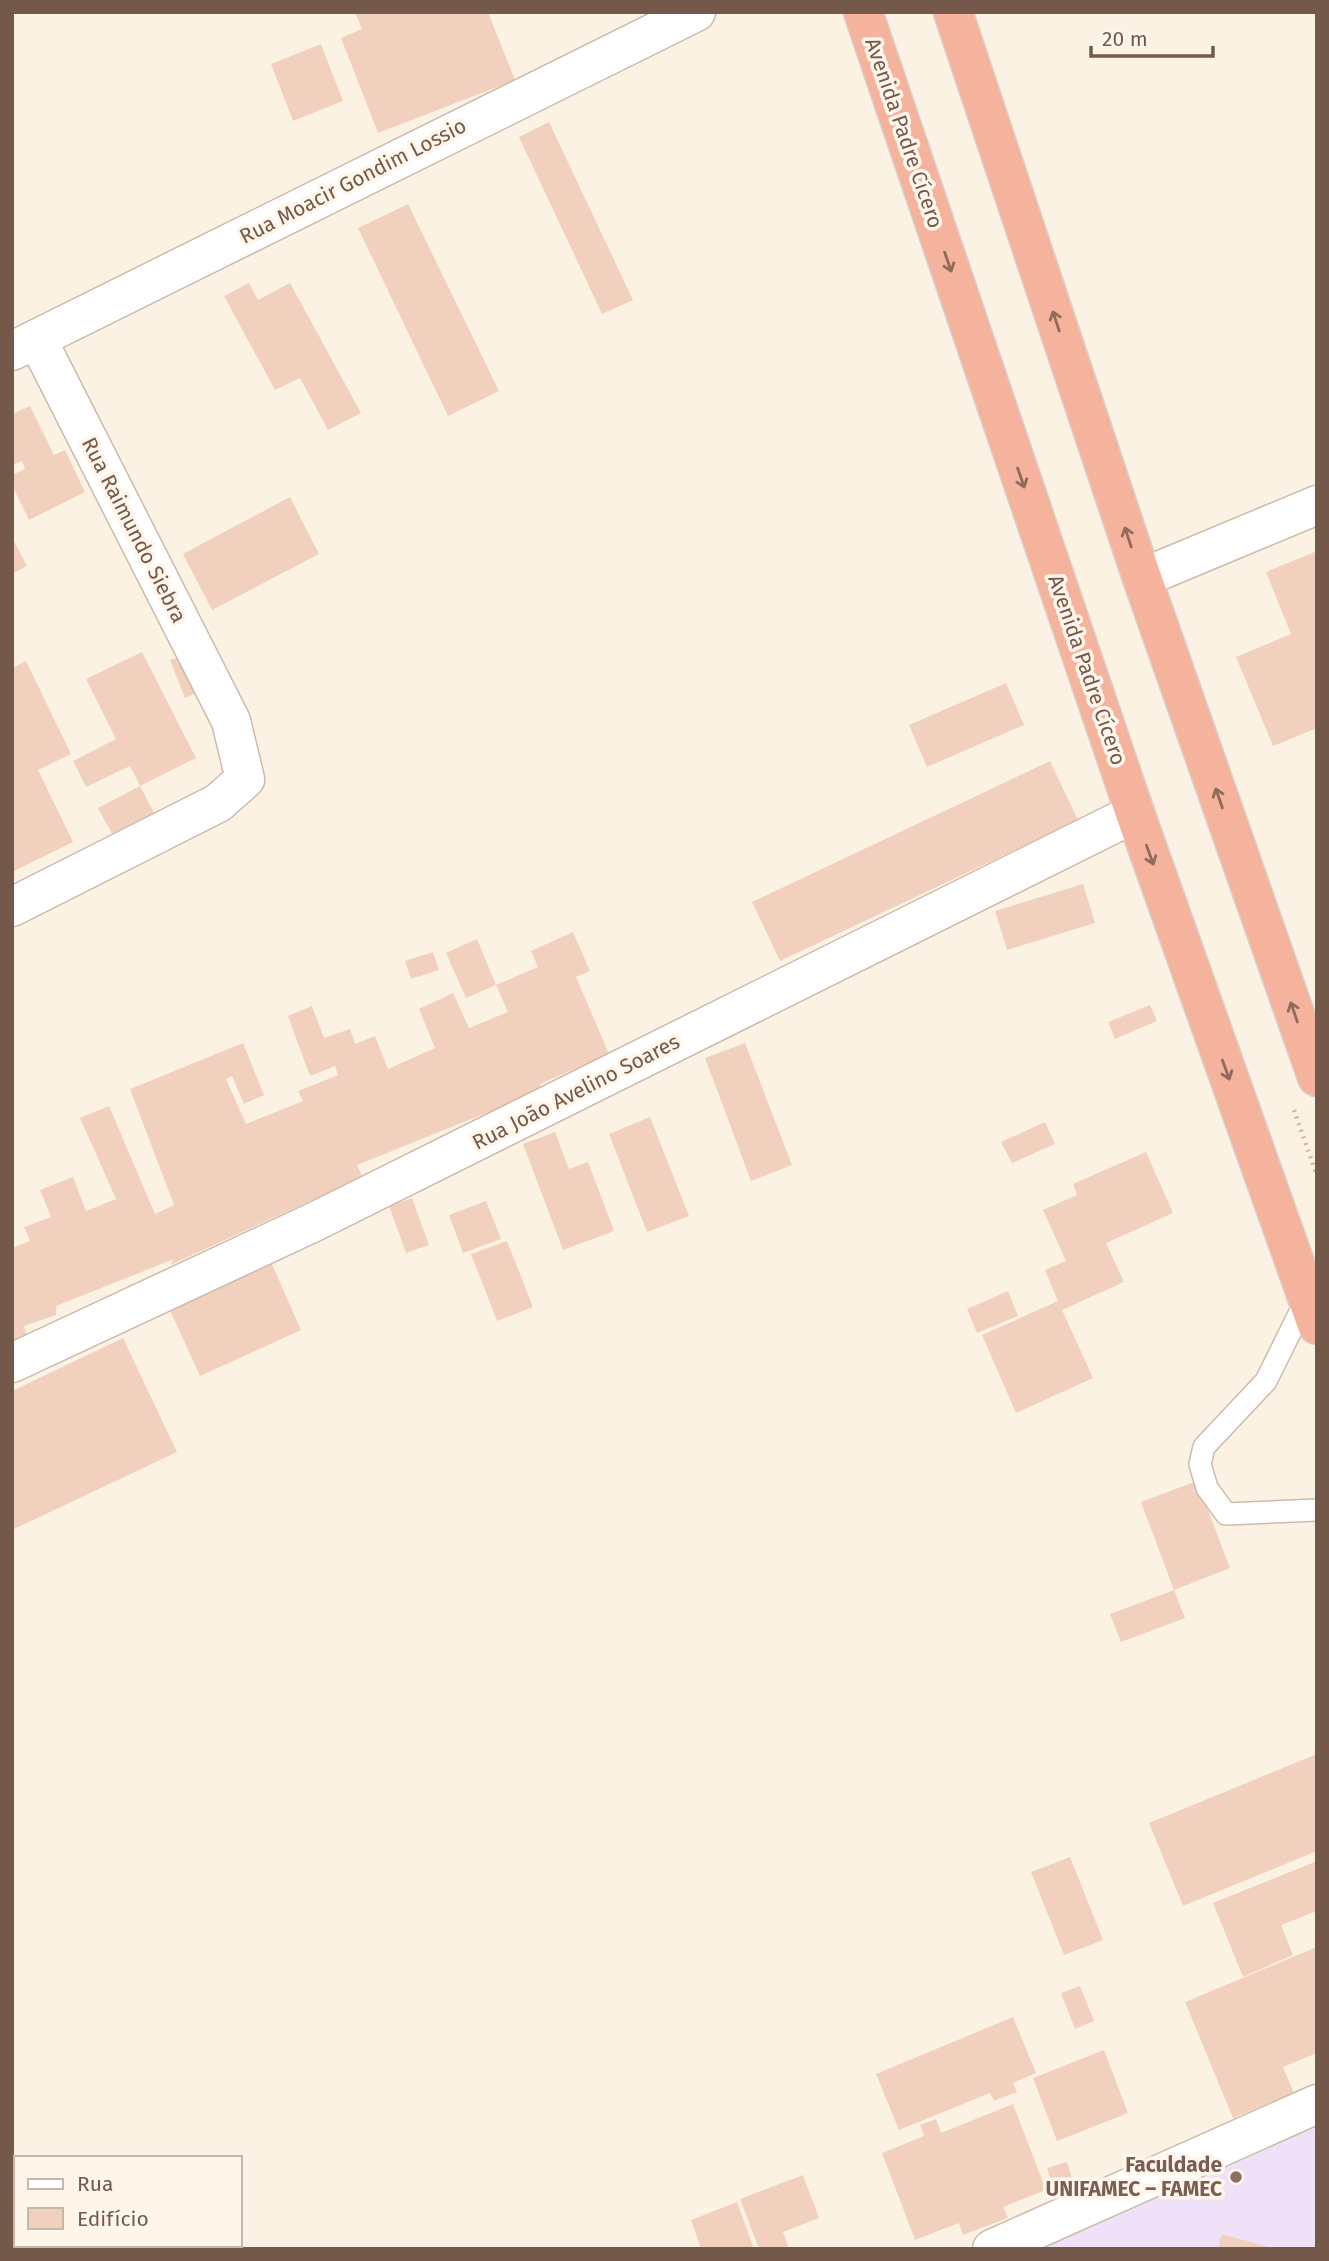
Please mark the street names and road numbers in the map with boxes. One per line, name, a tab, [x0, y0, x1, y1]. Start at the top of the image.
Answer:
street label: Avenida Padre Cícero	[859, 34, 949, 232]
street label: Rua Moacir Gondim Lossio	[235, 112, 471, 250]
street label: Rua Raimundo Siebra	[76, 433, 192, 627]
street label: Avenida Padre Cícero	[1042, 571, 1132, 769]
street label: Rua João Avelino Soares	[468, 1028, 684, 1156]

